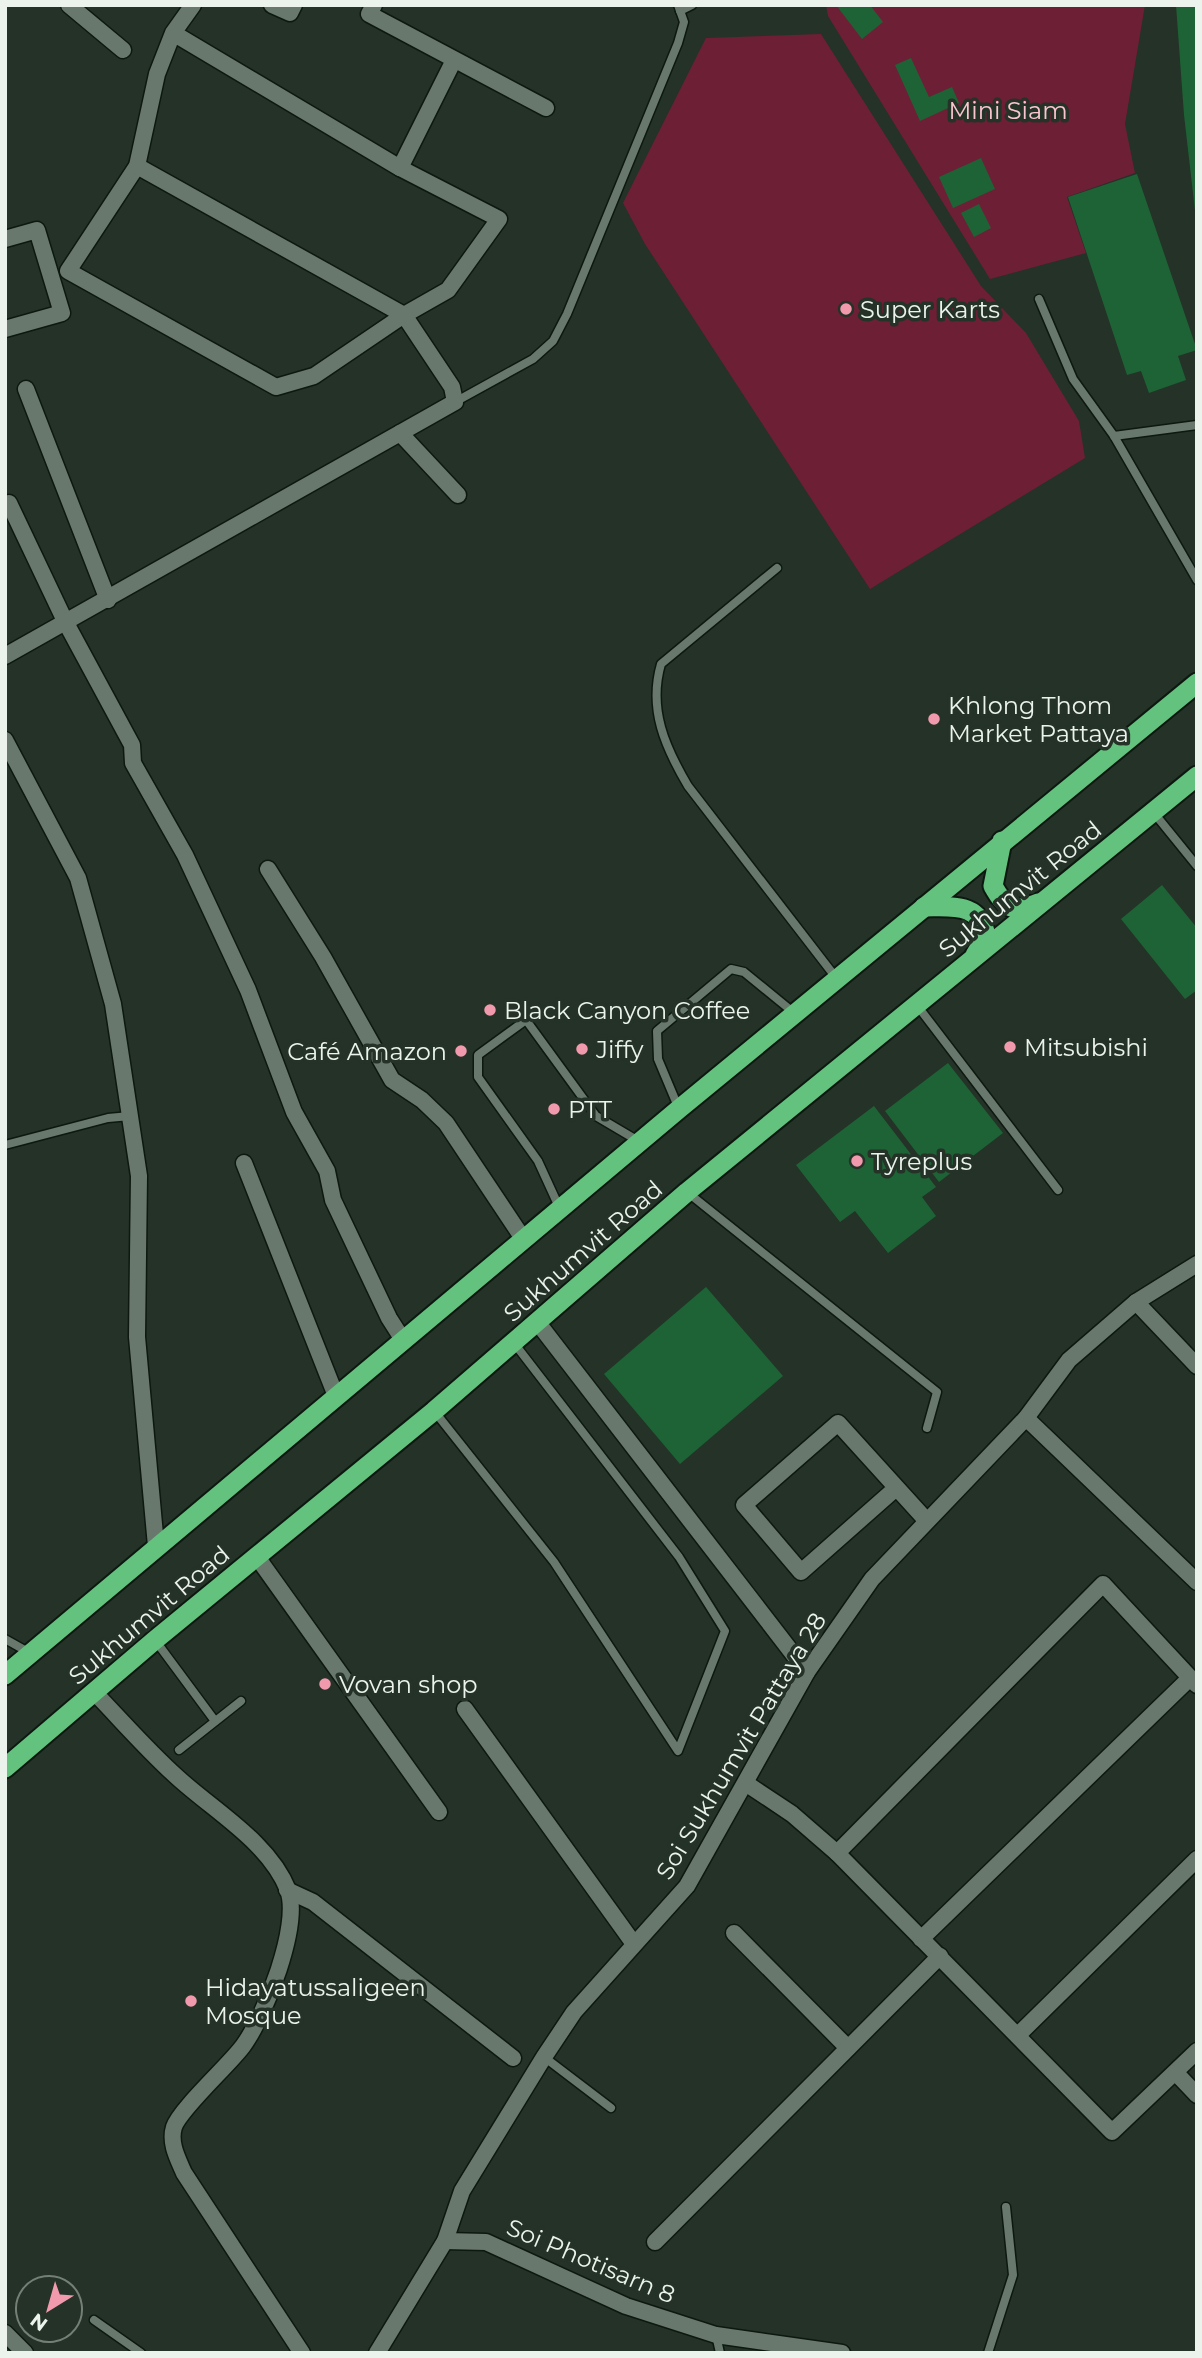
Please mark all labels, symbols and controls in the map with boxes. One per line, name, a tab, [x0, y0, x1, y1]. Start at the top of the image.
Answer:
park label: Mini Siam	[948, 96, 1068, 125]
place label: Super Karts	[860, 295, 1000, 324]
marker: Super Karts	[838, 301, 854, 317]
place label: Khlong Thom Market Pattaya	[948, 691, 1129, 748]
marker: Khlong Thom Market Pattaya	[926, 711, 942, 727]
street label: Sukhumvit Road	[933, 815, 1107, 963]
place label: Black Canyon Coffee	[504, 996, 750, 1025]
marker: Black Canyon Coffee	[482, 1002, 498, 1018]
place label: Mitsubishi	[1024, 1033, 1148, 1062]
place label: Jiffy	[595, 1035, 644, 1064]
place label: Café Amazon	[287, 1037, 447, 1066]
marker: Mitsubishi	[1002, 1039, 1018, 1055]
marker: Jiffy	[574, 1041, 590, 1057]
marker: Café Amazon	[453, 1043, 469, 1059]
place label: PTT	[568, 1095, 612, 1124]
marker: PTT	[546, 1101, 562, 1117]
place label: Tyreplus	[871, 1147, 972, 1176]
marker: Tyreplus	[849, 1153, 865, 1169]
street label: Sukhumvit Road	[498, 1174, 668, 1328]
street label: Sukhumvit Road	[63, 1539, 235, 1691]
street label: Soi Sukhumvit Pattaya 28	[650, 1607, 832, 1885]
place label: Vovan shop	[339, 1670, 478, 1699]
marker: Vovan shop	[317, 1676, 333, 1692]
place label: Hidayatussaligeen Mosque	[205, 1973, 426, 2030]
marker: Hidayatussaligeen Mosque	[183, 1993, 199, 2009]
street label: Soi Photisarn 8	[502, 2212, 680, 2310]
north arrow	[14, 2274, 84, 2344]
text: N	[26, 2308, 52, 2336]

